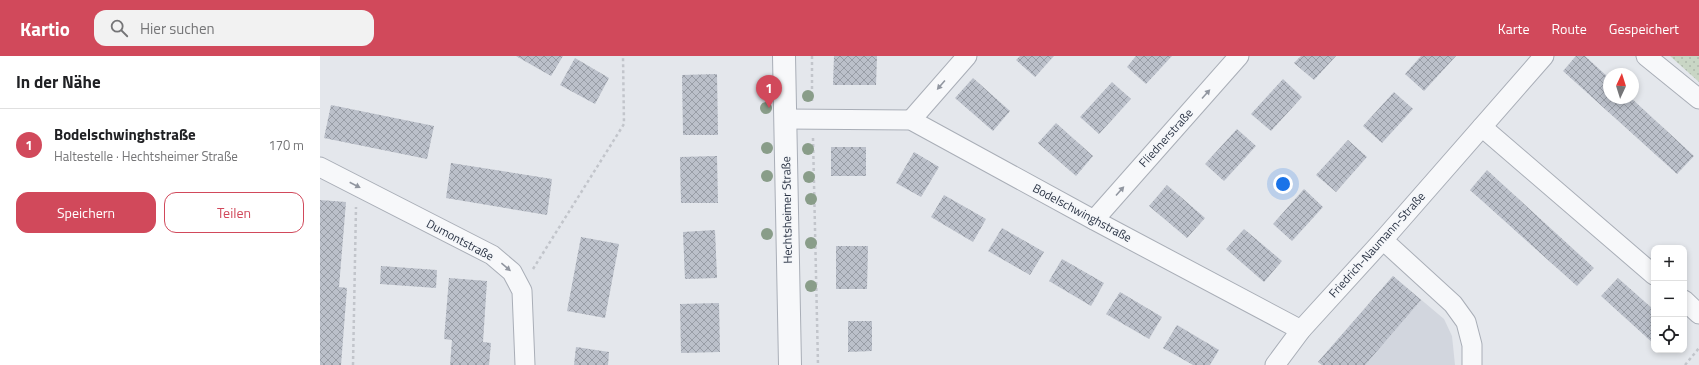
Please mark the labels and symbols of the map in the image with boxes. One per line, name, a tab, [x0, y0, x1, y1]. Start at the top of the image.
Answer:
north arrow	[1603, 68, 1639, 104]
pin: 1	[756, 75, 782, 108]
one-way arrow	[937, 80, 946, 91]
one-way arrow	[1201, 88, 1210, 99]
street label: Fliednerstraße	[1134, 104, 1197, 171]
street label: Hechtsheimer Straße	[776, 156, 797, 264]
your location	[1273, 174, 1293, 194]
street label: Bodelschwinghstraße	[1029, 178, 1135, 247]
one-way arrow	[349, 182, 360, 189]
one-way arrow	[1115, 186, 1124, 196]
street label: Friedrich-Naumann-Straße	[1324, 187, 1430, 302]
street label: Dumontstraße	[423, 214, 497, 265]
one-way arrow	[500, 262, 511, 271]

